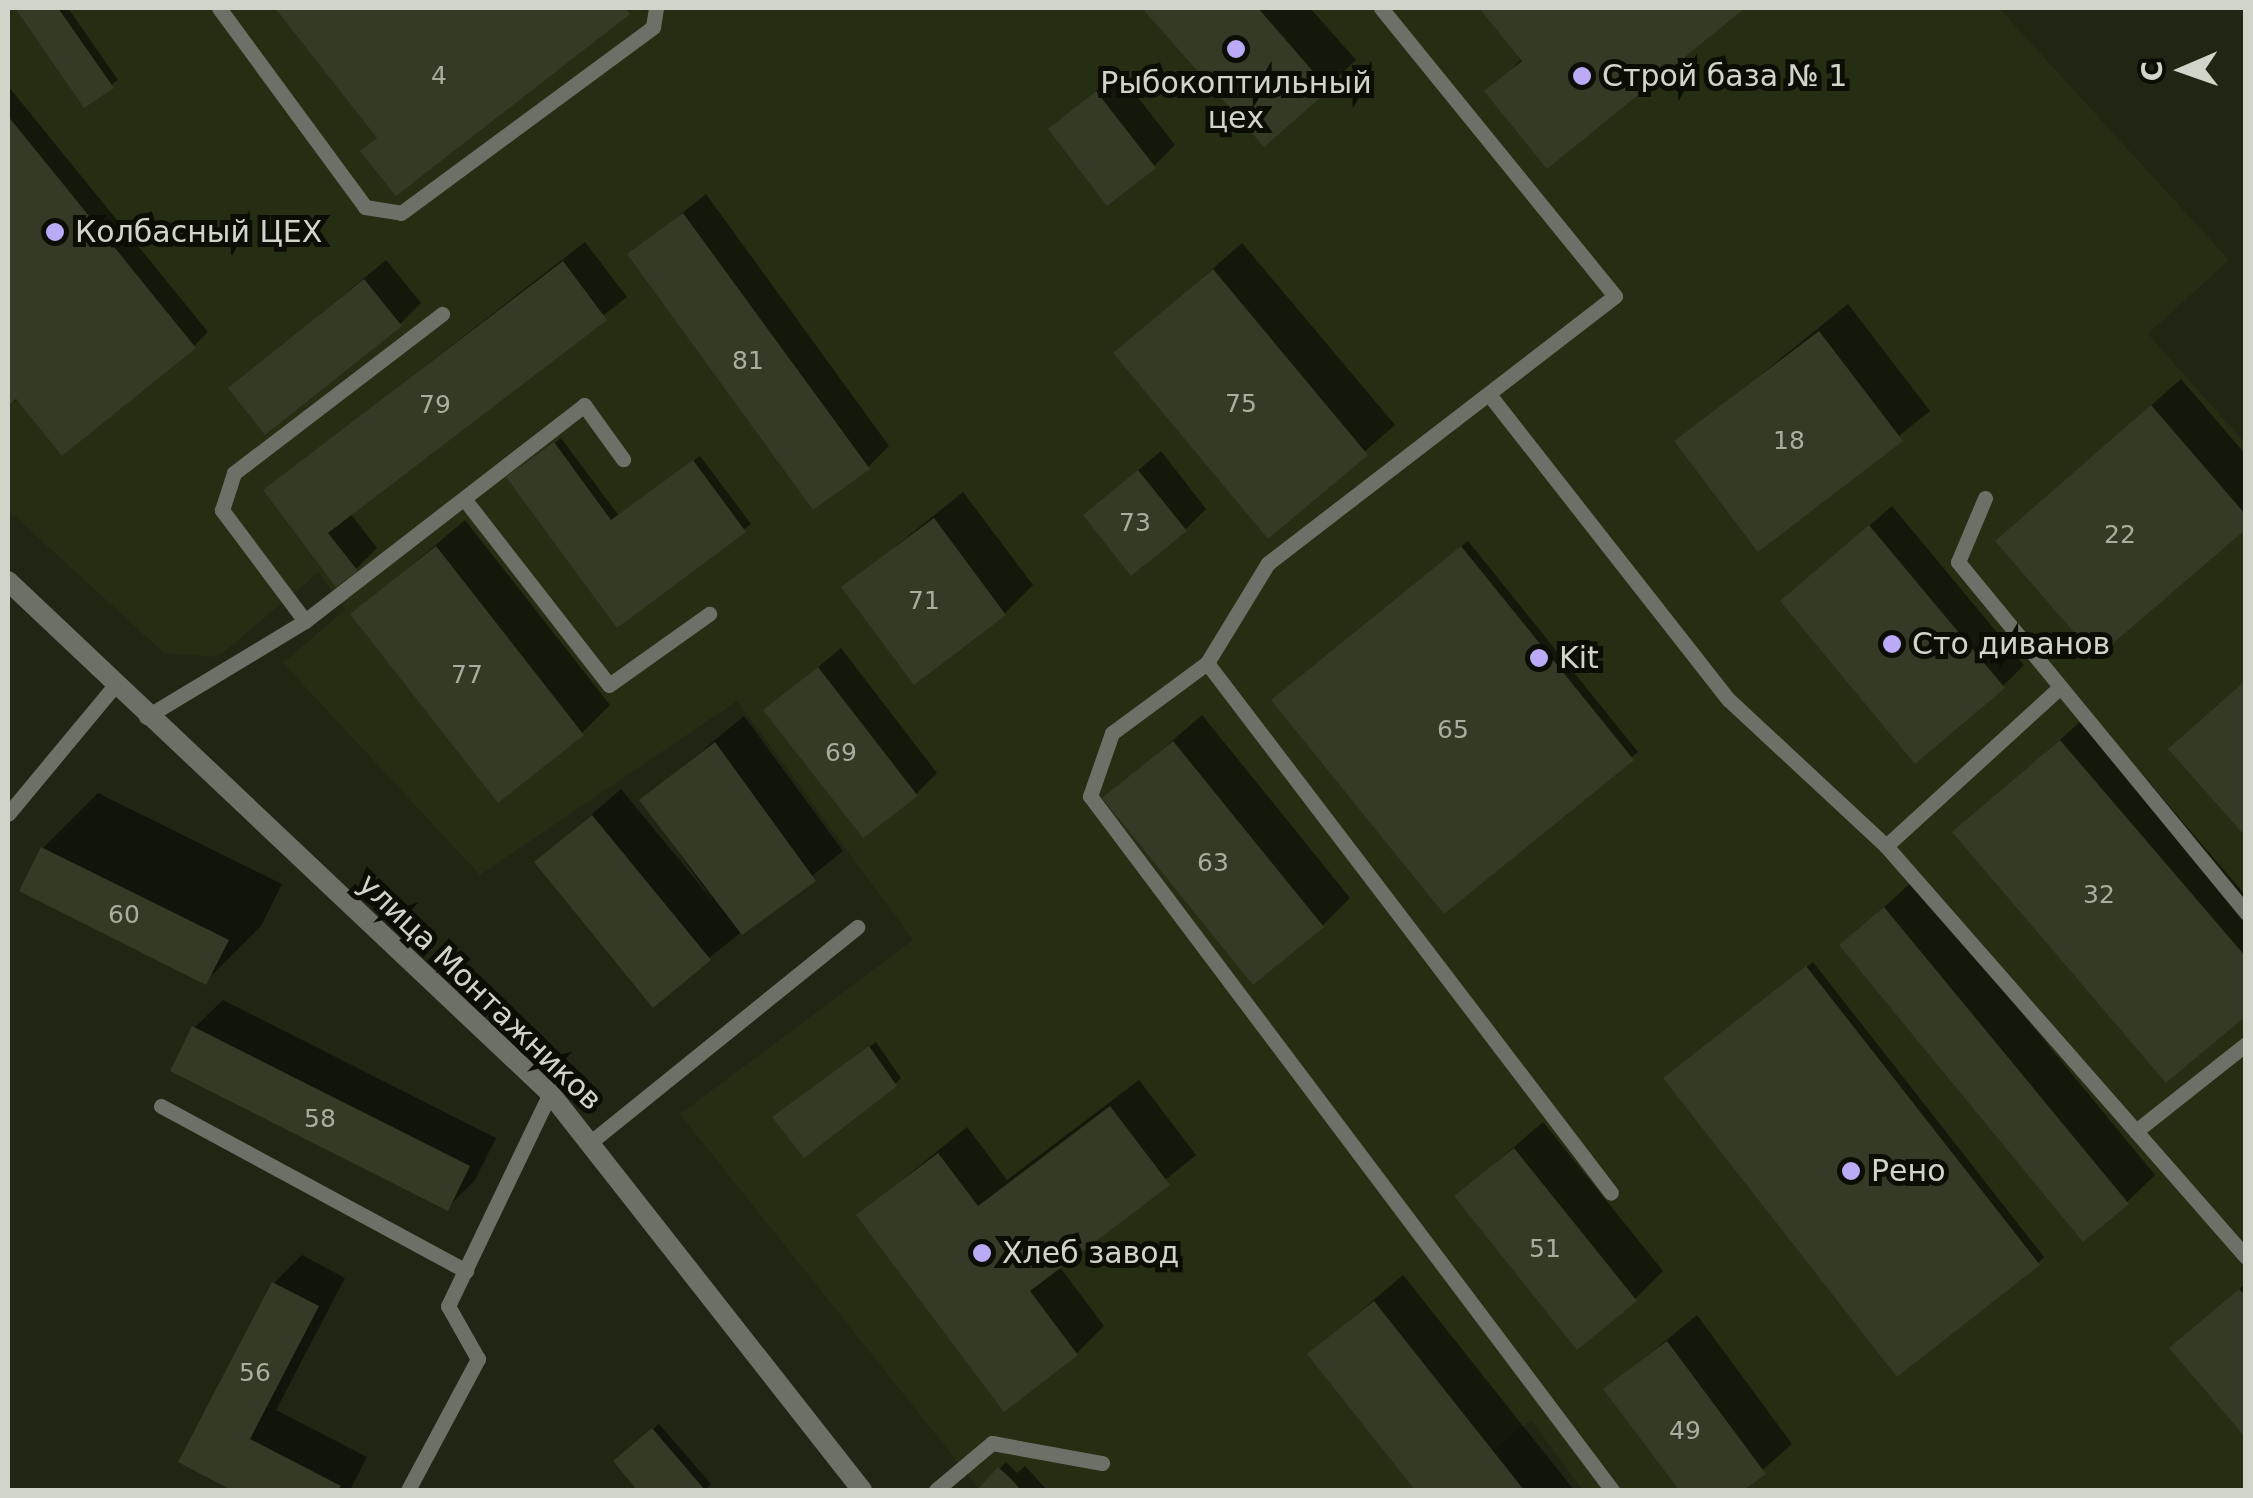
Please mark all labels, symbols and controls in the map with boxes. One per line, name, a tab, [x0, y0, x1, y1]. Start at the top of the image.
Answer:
north arrow	[2133, 20, 2233, 120]
marker: Рыбокоптильный цех	[1225, 38, 1247, 60]
place label: Строй база № 1	[1602, 58, 1847, 94]
text: С	[2136, 60, 2169, 82]
house number: 4	[431, 61, 447, 91]
place label: Рыбокоптильный цех	[1100, 65, 1372, 136]
marker: Строй база № 1	[1571, 65, 1593, 87]
place label: Колбасный ЦЕХ	[75, 214, 322, 250]
marker: Колбасный ЦЕХ	[44, 221, 66, 243]
house number: 81	[732, 346, 764, 376]
house number: 75	[1225, 389, 1257, 419]
house number: 79	[419, 390, 451, 420]
house number: 18	[1773, 426, 1805, 456]
house number: 73	[1119, 508, 1151, 538]
house number: 22	[2104, 520, 2136, 550]
house number: 71	[908, 586, 940, 616]
place label: Сто диванов	[1912, 626, 2110, 662]
marker: Сто диванов	[1881, 633, 1903, 655]
place label: Kit	[1559, 640, 1599, 676]
marker: Kit	[1528, 647, 1550, 669]
house number: 77	[451, 660, 483, 690]
house number: 65	[1437, 715, 1469, 745]
house number: 69	[825, 738, 857, 768]
house number: 63	[1197, 848, 1229, 878]
street label: улица Монтажников	[351, 866, 609, 1118]
house number: 32	[2083, 880, 2115, 910]
house number: 60	[108, 900, 140, 930]
house number: 58	[304, 1104, 336, 1134]
place label: Рено	[1871, 1153, 1946, 1189]
marker: Рено	[1840, 1160, 1862, 1182]
house number: 51	[1529, 1234, 1561, 1264]
place label: Хлеб завод	[1002, 1235, 1179, 1271]
marker: Хлеб завод	[971, 1242, 993, 1264]
house number: 56	[239, 1358, 271, 1388]
house number: 49	[1669, 1416, 1701, 1446]

